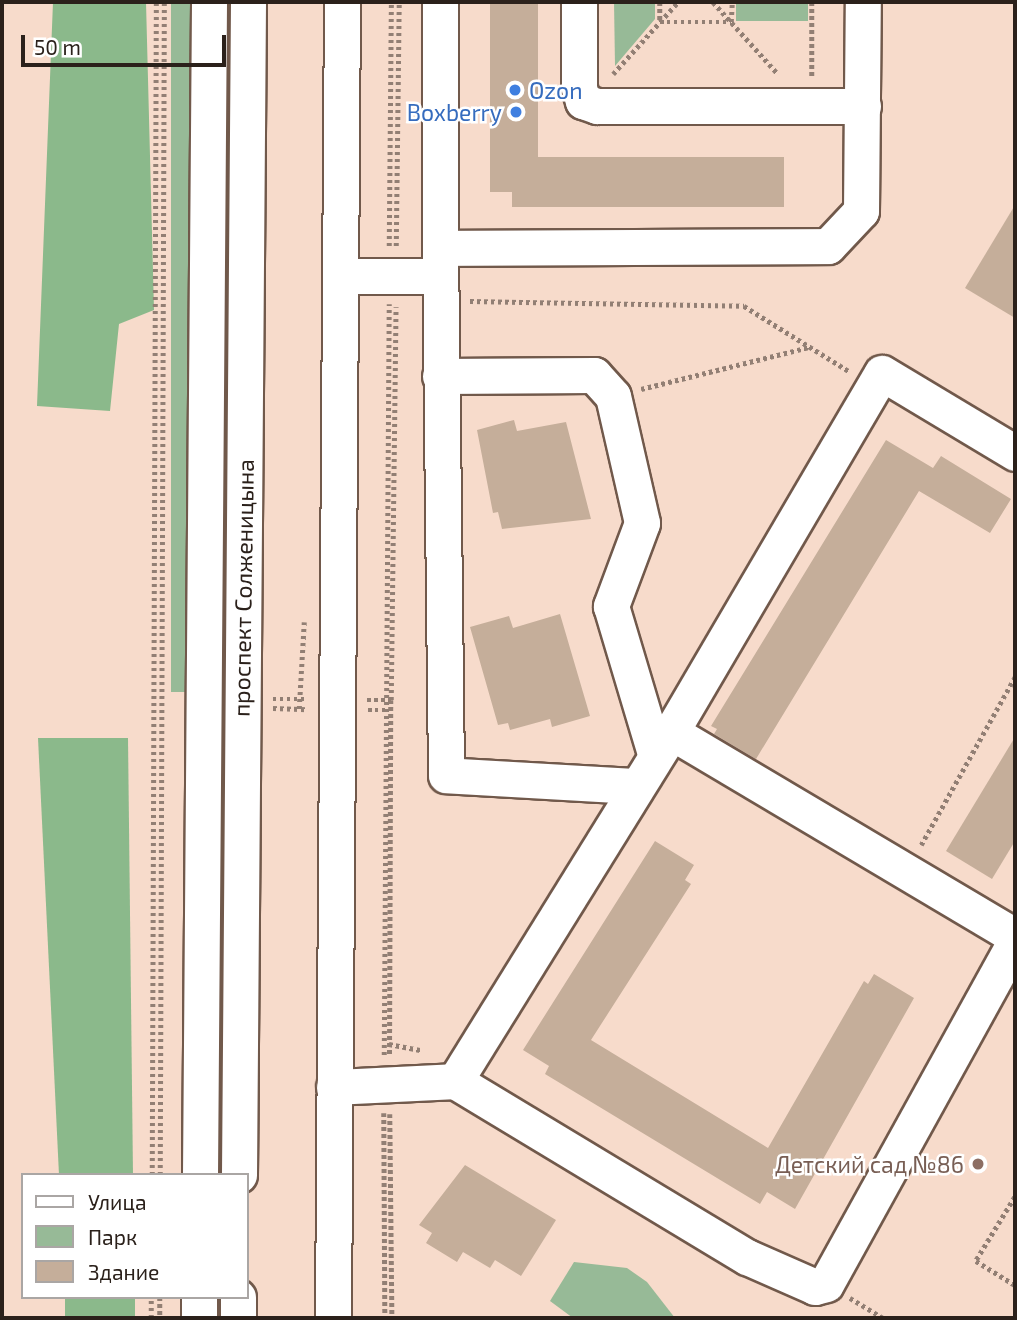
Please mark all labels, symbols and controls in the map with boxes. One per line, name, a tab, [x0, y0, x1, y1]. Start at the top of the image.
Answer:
scale bar	[24, 21, 229, 65]
text: 50 m	[34, 34, 81, 59]
place label: Ozon	[529, 76, 582, 104]
marker: Ozon	[507, 82, 523, 98]
place label: Boxberry	[407, 98, 502, 126]
marker: Boxberry	[508, 104, 524, 120]
street label: проспект Солженицына	[227, 459, 259, 717]
place label: Детский сад №86	[775, 1150, 964, 1178]
marker: Детский сад №86	[970, 1156, 986, 1172]
legend	[21, 1173, 248, 1299]
text: Улица	[88, 1189, 147, 1214]
text: Парк	[88, 1224, 137, 1249]
text: Здание	[88, 1259, 159, 1284]

